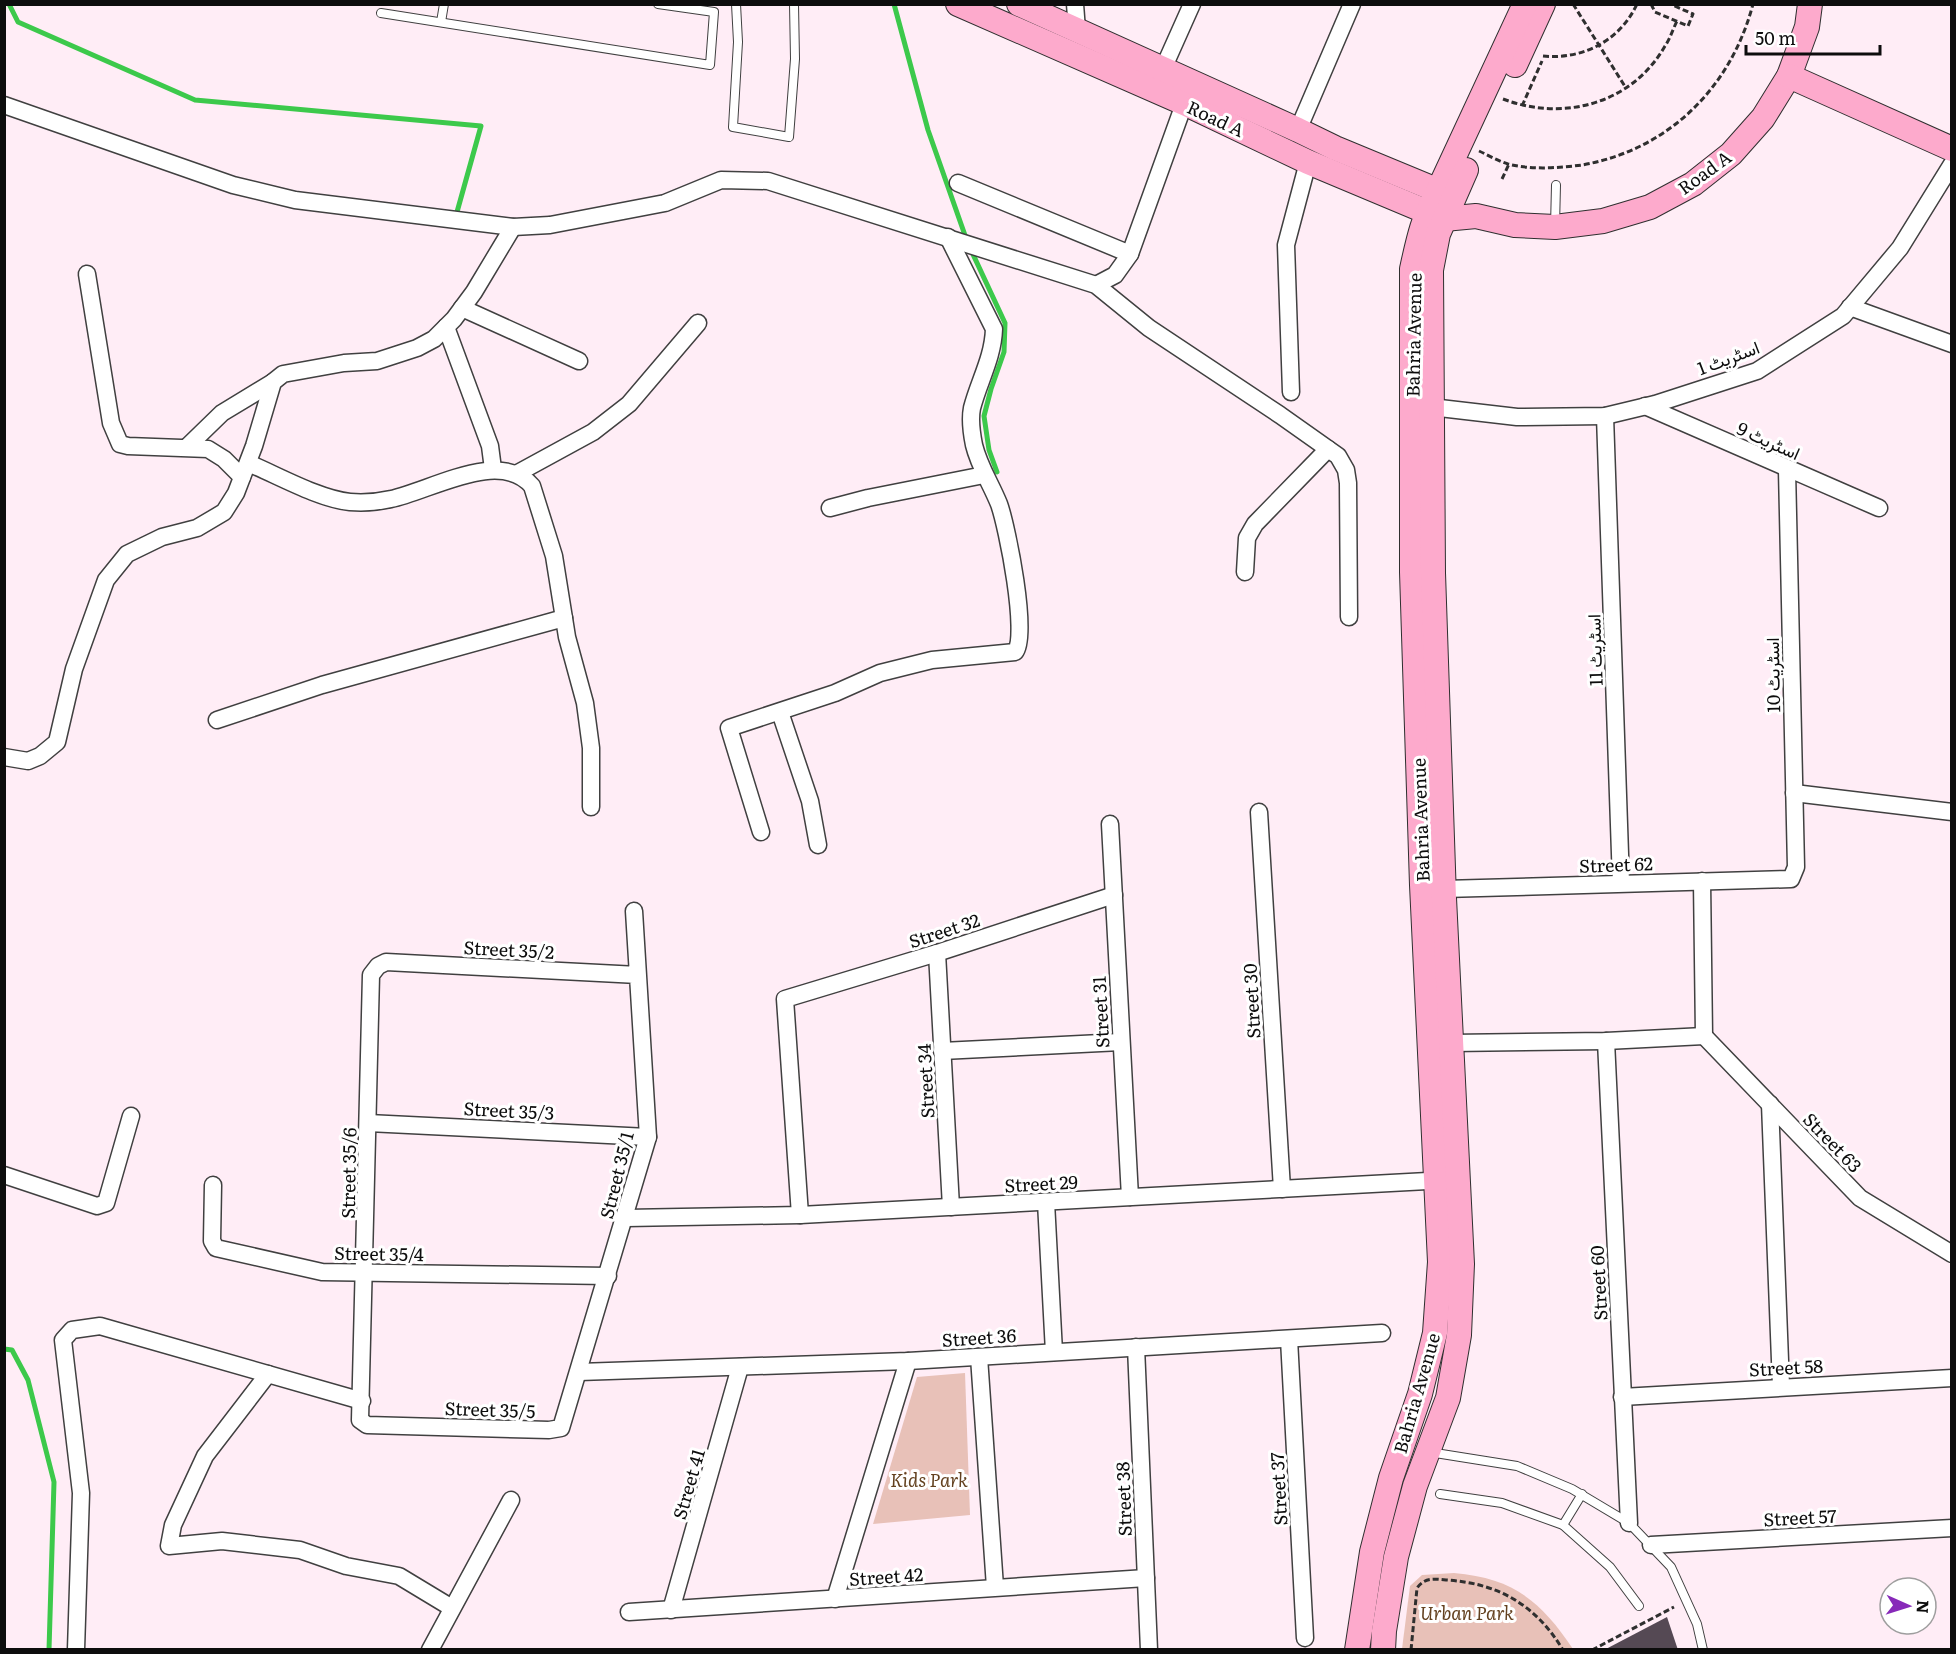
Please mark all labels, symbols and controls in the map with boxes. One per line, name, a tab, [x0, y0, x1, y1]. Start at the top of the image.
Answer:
scale bar	[1746, 18, 1880, 56]
text: 50 m	[1755, 24, 1796, 51]
street label: Road A	[1183, 93, 1249, 143]
street label: Road A	[1672, 143, 1736, 201]
street label: Bahria Avenue	[1398, 273, 1428, 397]
street label: اسٹریٹ 1	[1693, 333, 1763, 381]
street label: اسٹریٹ 9	[1733, 414, 1805, 466]
street label: اسٹریٹ 11	[1579, 614, 1609, 686]
street label: اسٹریٹ 10	[1758, 637, 1786, 713]
street label: Bahria Avenue	[1404, 757, 1436, 883]
street label: Street 62	[1579, 849, 1653, 879]
street label: Street 32	[905, 906, 983, 954]
street label: Street 35/2	[463, 933, 555, 965]
street label: Street 30	[1236, 963, 1266, 1039]
street label: Street 31	[1085, 975, 1115, 1049]
street label: Street 34	[910, 1043, 940, 1119]
street label: Street 35/3	[463, 1094, 555, 1126]
street label: Street 63	[1797, 1106, 1869, 1178]
street label: Street 35/6	[334, 1127, 362, 1219]
street label: Street 35/1	[592, 1129, 640, 1221]
street label: Street 29	[1004, 1168, 1078, 1198]
street label: Street 35/4	[334, 1239, 424, 1267]
street label: Street 60	[1583, 1245, 1613, 1321]
street label: Street 36	[941, 1321, 1017, 1353]
street label: Bahria Avenue	[1386, 1330, 1446, 1456]
street label: Street 58	[1748, 1352, 1824, 1382]
street label: Street 35/5	[444, 1394, 536, 1424]
street label: Street 41	[665, 1446, 711, 1522]
street label: Street 37	[1263, 1452, 1293, 1526]
street label: Street 38	[1108, 1461, 1138, 1537]
park label: Kids Park	[890, 1466, 968, 1493]
street label: Street 57	[1763, 1502, 1837, 1532]
street label: Street 42	[848, 1560, 924, 1592]
north arrow	[1878, 1576, 1938, 1636]
park label: Urban Park	[1420, 1599, 1514, 1626]
text: N	[1912, 1599, 1936, 1614]

